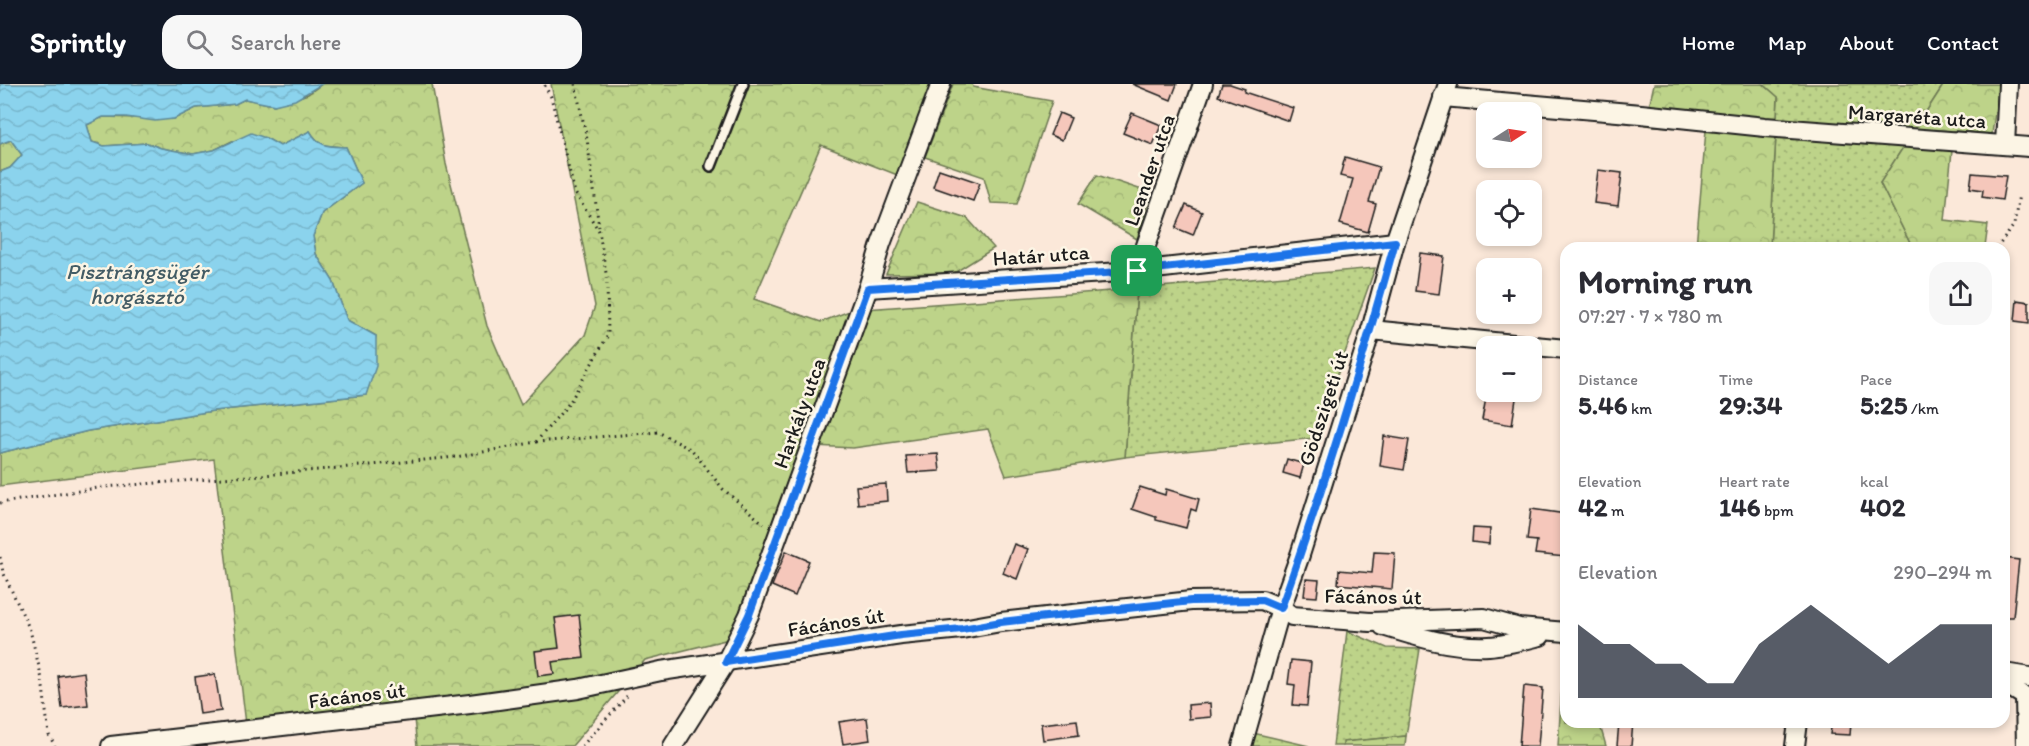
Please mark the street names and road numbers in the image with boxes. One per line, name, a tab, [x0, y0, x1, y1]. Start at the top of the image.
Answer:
street label: Margaréta utca	[1847, 99, 1987, 133]
street label: Leander utca	[1118, 111, 1180, 229]
street label: Határ utca	[992, 239, 1090, 271]
street label: Gödszigeti út	[1293, 347, 1353, 469]
street label: Harkály utca	[767, 354, 831, 472]
street label: Fácános út	[1324, 583, 1422, 609]
street label: Fácános út	[786, 602, 886, 642]
street label: Fácános út	[307, 677, 407, 713]

